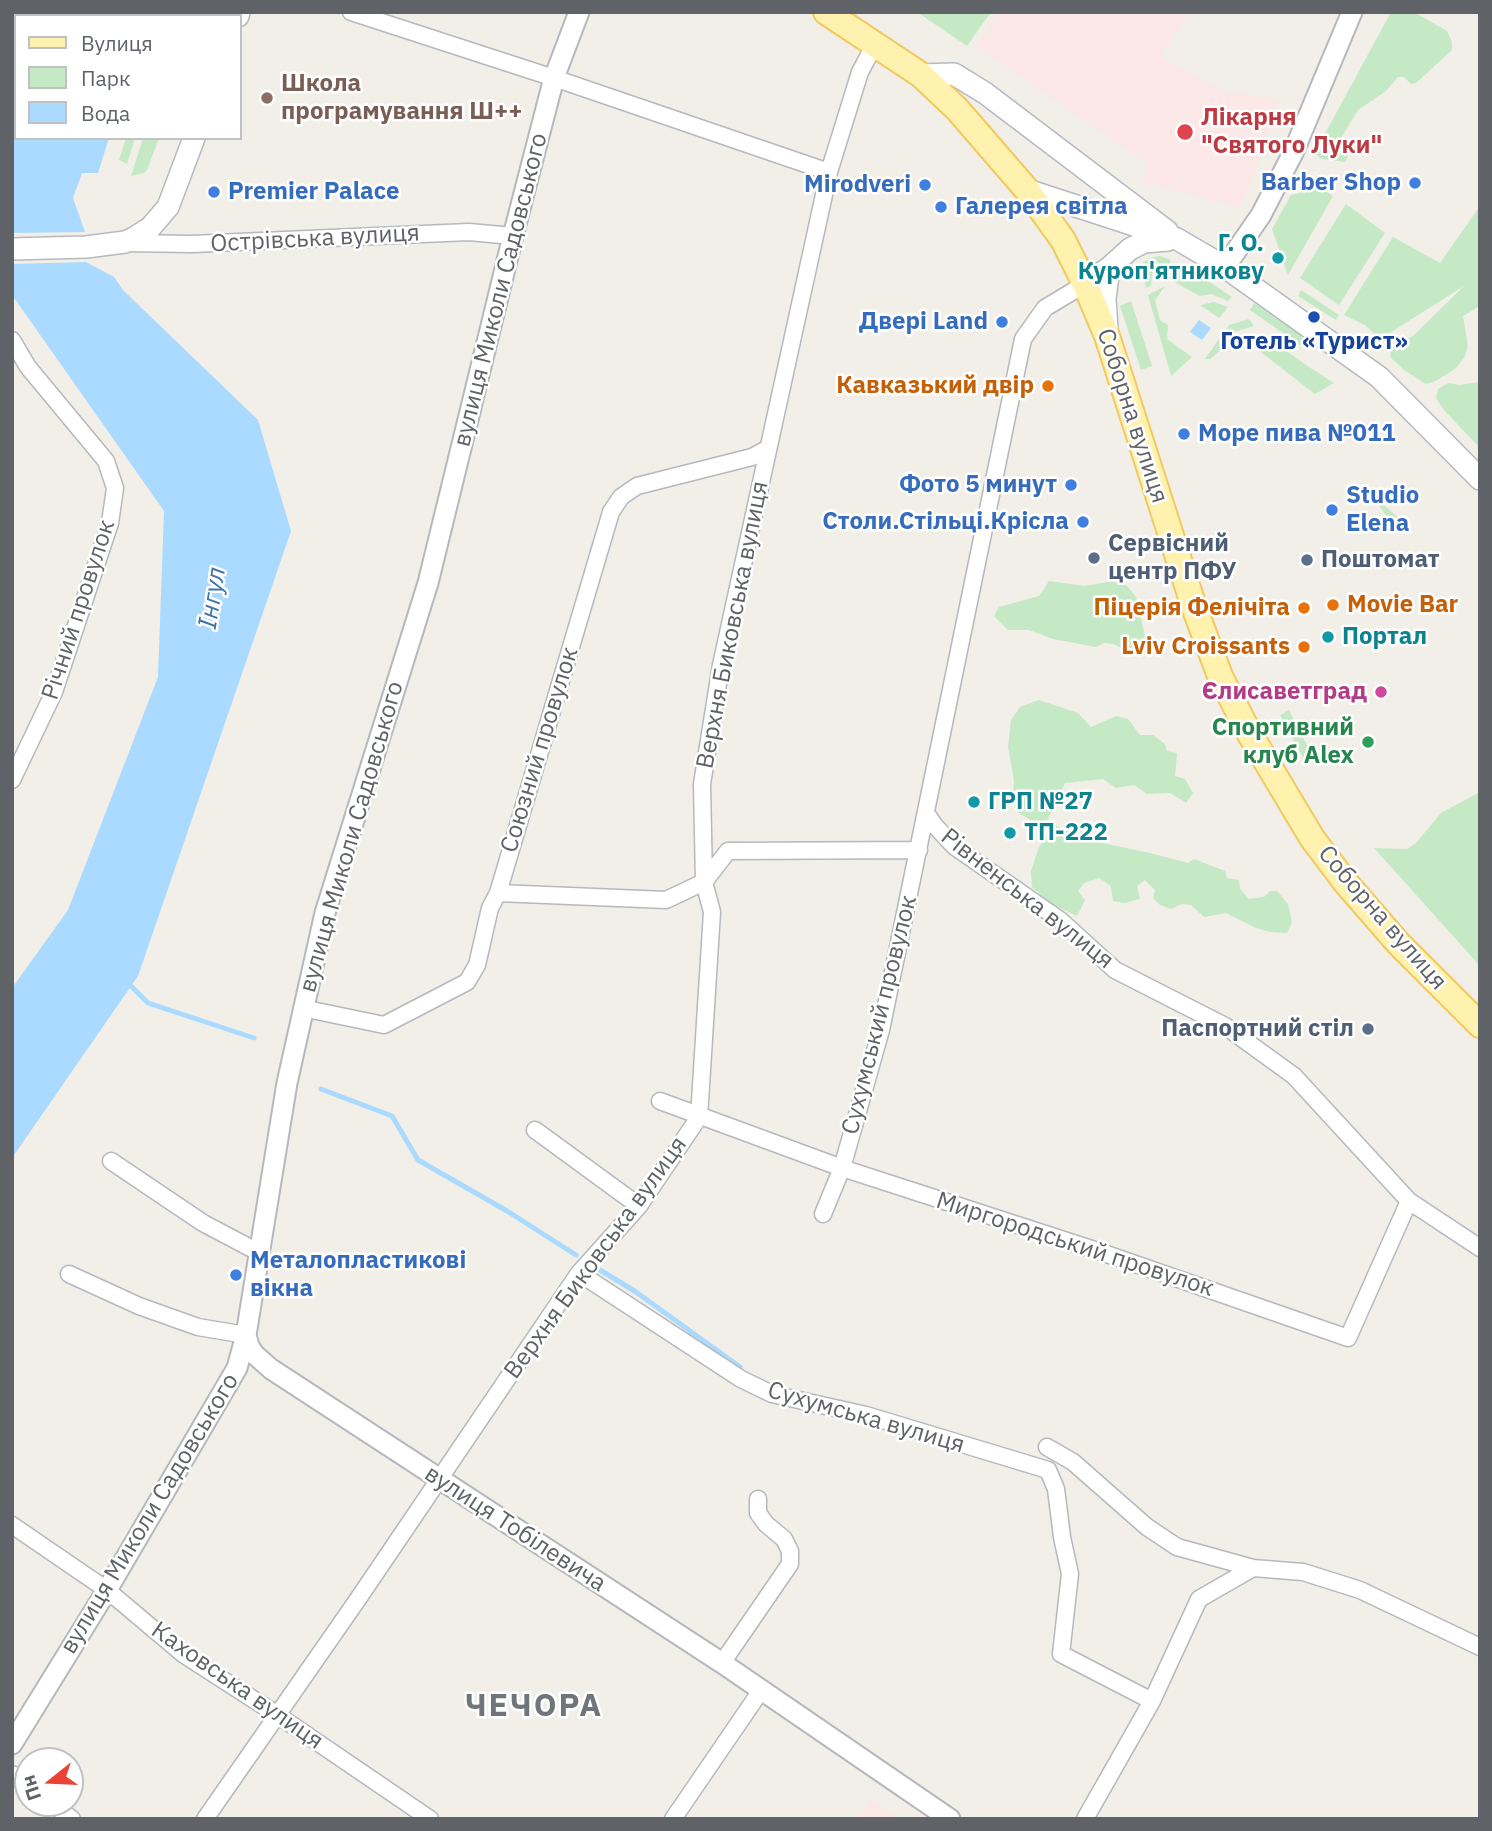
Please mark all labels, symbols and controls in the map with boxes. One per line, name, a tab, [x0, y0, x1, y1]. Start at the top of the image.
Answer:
legend	[14, 14, 242, 140]
text: Вулиця	[81, 29, 153, 57]
text: Парк	[81, 64, 131, 92]
place label: Школа програмування Ш++	[281, 70, 523, 126]
marker: Школа програмування Ш++	[259, 90, 275, 106]
text: Вода	[81, 99, 130, 127]
place label: Лікарня "Святого Луки"	[1201, 104, 1382, 160]
marker: Лікарня "Святого Луки"	[1175, 122, 1195, 142]
street label: вулиця Миколи Садовського	[448, 130, 554, 450]
place label: Barber Shop	[1261, 169, 1401, 197]
place label: Mirodveri	[804, 171, 911, 199]
marker: Barber Shop	[1407, 175, 1423, 191]
marker: Mirodveri	[917, 177, 933, 193]
place label: Premier Palace	[228, 178, 399, 206]
marker: Premier Palace	[206, 184, 222, 200]
place label: Галерея світла	[955, 193, 1128, 221]
marker: Галерея світла	[933, 199, 949, 215]
street label: Острівська вулиця	[210, 219, 420, 259]
place label: Г. О. Куроп'ятникову	[1078, 230, 1264, 286]
marker: Г. О. Куроп'ятникову	[1270, 250, 1286, 266]
place label: Двері Land	[859, 308, 988, 336]
marker: Готель «Турист»	[1306, 309, 1322, 325]
marker: Двері Land	[994, 314, 1010, 330]
street label: Соборна вулиця	[1090, 325, 1174, 507]
place label: Готель «Турист»	[1220, 328, 1408, 356]
place label: Кавказький двір	[836, 372, 1034, 400]
marker: Кавказький двір	[1040, 378, 1056, 394]
place label: Море пива №011	[1198, 420, 1396, 448]
marker: Море пива №011	[1176, 426, 1192, 442]
place label: Фото 5 минут	[899, 471, 1057, 499]
marker: Фото 5 минут	[1063, 477, 1079, 493]
street label: Верхня Биковська вулиця	[691, 479, 775, 771]
place label: Studio Elena	[1346, 482, 1419, 538]
marker: Studio Elena	[1324, 502, 1340, 518]
place label: Столи.Стільці.Крісла	[822, 508, 1069, 536]
marker: Столи.Стільці.Крісла	[1075, 514, 1091, 530]
street label: Річний провулок	[36, 516, 122, 704]
place label: Cервісний центр ПФУ	[1108, 530, 1236, 586]
place label: Поштомат	[1321, 546, 1439, 574]
marker: Cервісний центр ПФУ	[1086, 550, 1102, 566]
marker: Поштомат	[1299, 552, 1315, 568]
water label: Інгул	[193, 565, 233, 631]
place label: Movie Bar	[1347, 591, 1458, 619]
place label: Піцерія Фелічіта	[1094, 594, 1290, 622]
marker: Movie Bar	[1325, 597, 1341, 613]
marker: Піцерія Фелічіта	[1296, 600, 1312, 616]
place label: Портал	[1342, 623, 1427, 651]
marker: Портал	[1320, 629, 1336, 645]
place label: Lviv Croissants	[1121, 633, 1290, 661]
marker: Lviv Croissants	[1296, 639, 1312, 655]
street label: Союзний провулок	[495, 644, 585, 856]
street label: вулиця Миколи Садовського	[294, 678, 410, 996]
place label: Єлисаветград	[1202, 678, 1367, 706]
marker: Єлисаветград	[1373, 684, 1389, 700]
place label: Спортивний клуб Alex	[1212, 714, 1354, 770]
marker: Спортивний клуб Alex	[1360, 734, 1376, 750]
place label: ГРП №27	[988, 788, 1093, 816]
marker: ГРП №27	[966, 794, 982, 810]
place label: ТП-222	[1024, 819, 1108, 847]
street label: Рівненська вулиця	[935, 823, 1119, 975]
marker: ТП-222	[1002, 825, 1018, 841]
street label: Соборна вулиця	[1312, 840, 1452, 996]
street label: Сухумський провулок	[836, 892, 924, 1138]
place label: Паспортний стіл	[1161, 1015, 1354, 1043]
marker: Паспортний стіл	[1360, 1021, 1376, 1037]
street label: Верхня Биковська вулиця	[499, 1131, 693, 1385]
street label: Миргородський провулок	[932, 1186, 1218, 1304]
place label: Металопластикові вікна	[250, 1247, 466, 1303]
marker: Металопластикові вікна	[228, 1267, 244, 1283]
street label: вулиця Миколи Садовського	[55, 1369, 245, 1659]
street label: Сухумська вулиця	[764, 1376, 968, 1460]
street label: вулиця Тобілевича	[419, 1460, 611, 1598]
street label: Каховська вулиця	[146, 1616, 328, 1756]
district label: ЧЕЧОРА	[466, 1688, 602, 1726]
north arrow	[14, 1747, 84, 1817]
text: Пн	[16, 1772, 46, 1804]

